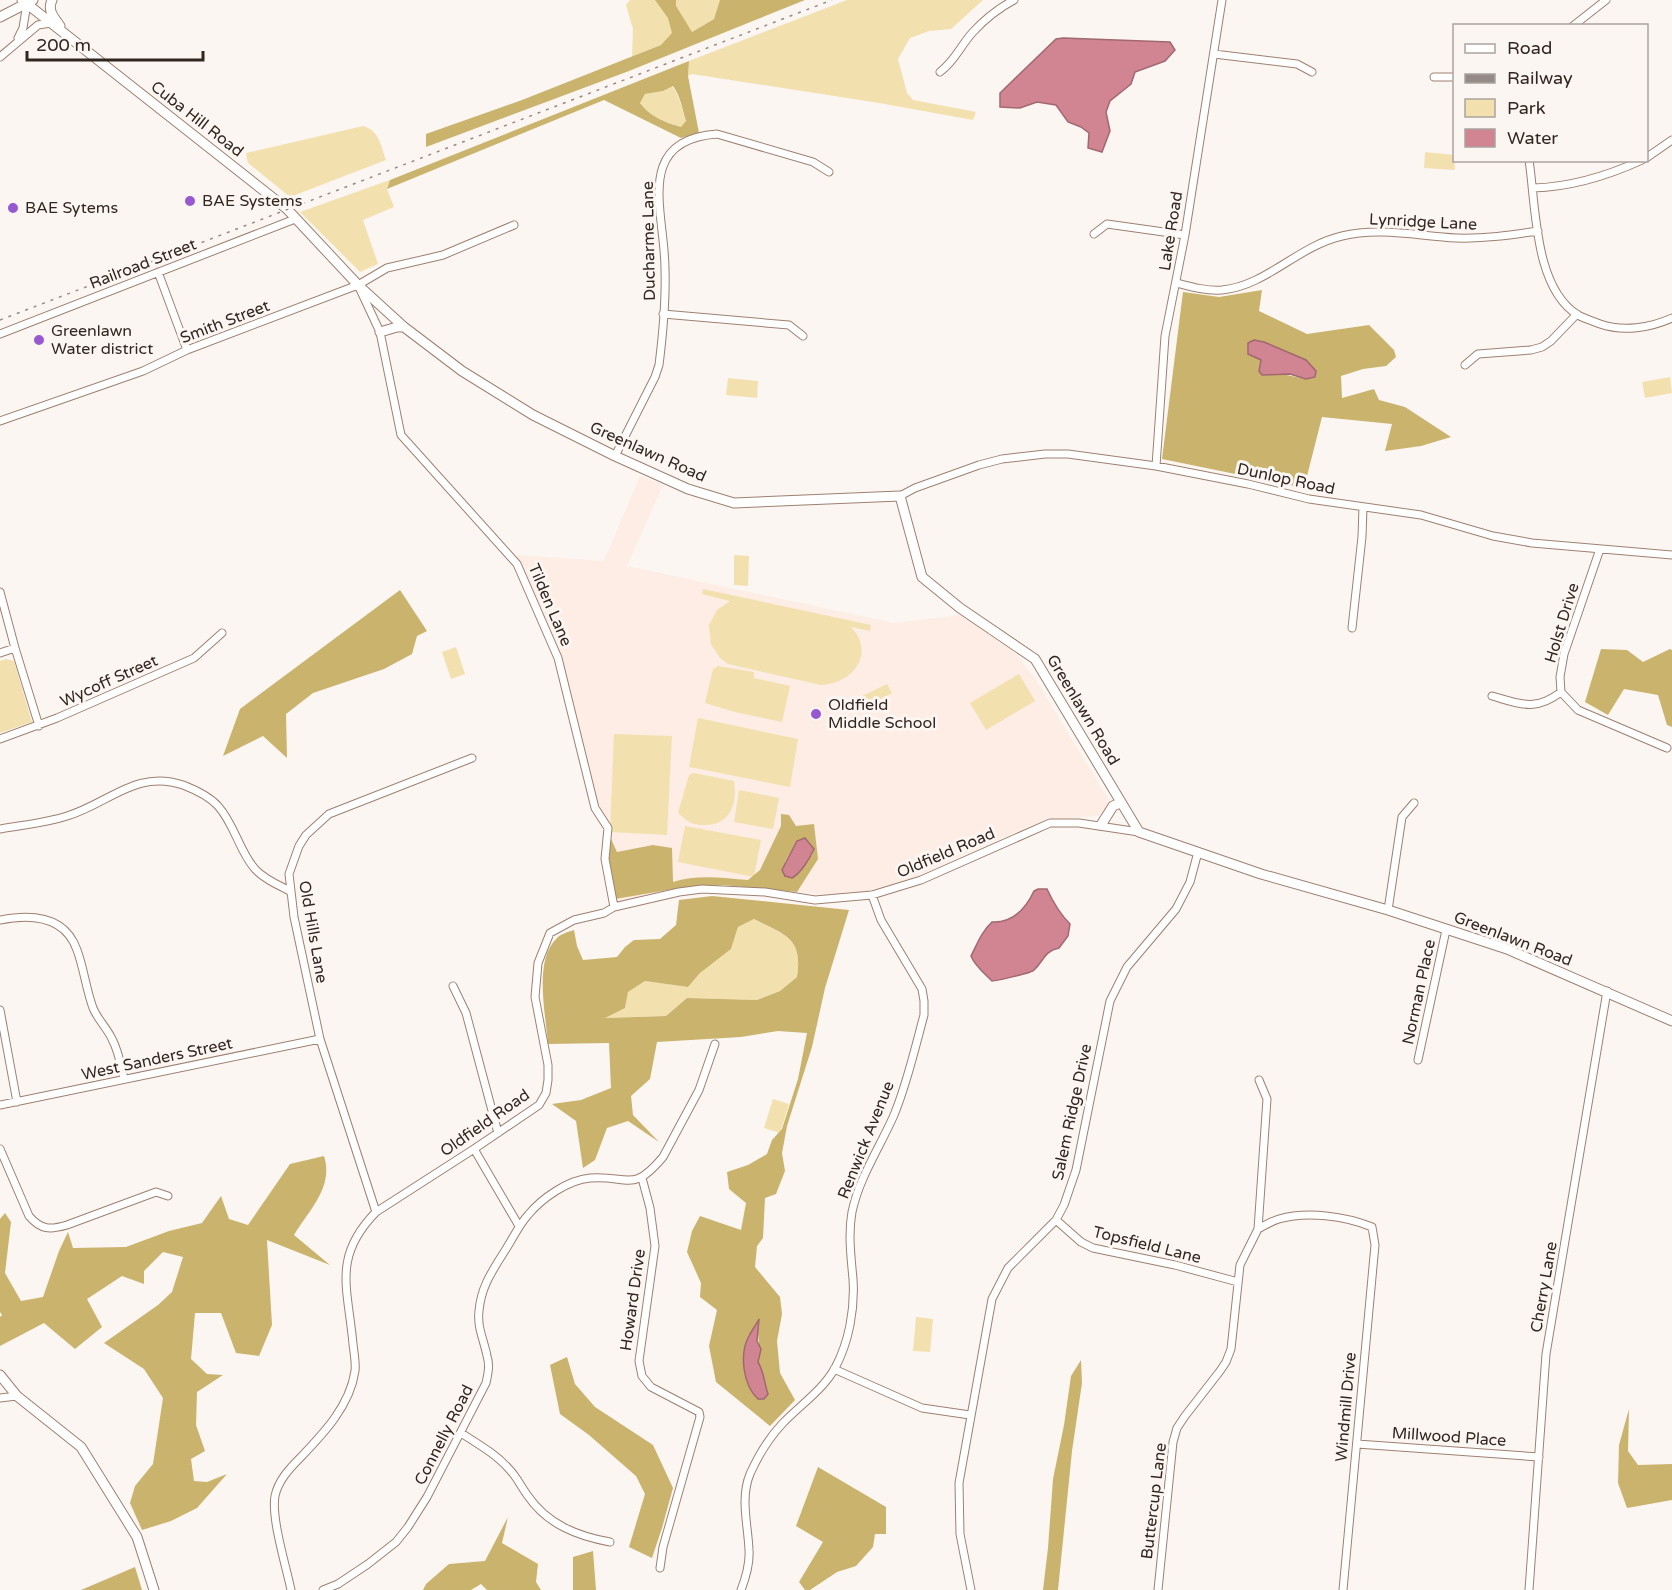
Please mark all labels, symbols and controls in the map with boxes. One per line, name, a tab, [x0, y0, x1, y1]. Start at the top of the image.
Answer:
scale bar	[27, 24, 202, 62]
legend	[1453, 24, 1648, 162]
text: 200 m	[36, 34, 91, 56]
text: Road	[1507, 37, 1552, 59]
text: Railway	[1507, 67, 1573, 89]
street label: Cuba Hill Road	[147, 77, 247, 161]
text: Park	[1507, 97, 1546, 119]
text: Water	[1507, 127, 1558, 149]
street label: Ducharme Lane	[638, 181, 660, 301]
street label: Lake Road	[1155, 190, 1187, 272]
place label: BAE Systems	[202, 191, 302, 211]
marker: BAE Systems	[183, 194, 197, 208]
place label: BAE Sytems	[25, 198, 118, 218]
marker: BAE Sytems	[6, 201, 20, 215]
street label: Lynridge Lane	[1369, 209, 1477, 235]
street label: Railroad Street	[87, 234, 199, 294]
street label: Smith Street	[177, 296, 273, 348]
place label: Greenlawn Water district	[51, 321, 153, 359]
marker: Greenlawn Water district	[32, 333, 46, 347]
street label: Greenlawn Road	[587, 417, 709, 487]
street label: Dunlop Road	[1235, 459, 1337, 499]
street label: Tilden Lane	[524, 561, 576, 649]
street label: Holst Drive	[1540, 580, 1584, 666]
street label: Wycoff Street	[57, 651, 161, 711]
street label: Greenlawn Road	[1042, 651, 1124, 769]
place label: Oldfield Middle School	[828, 695, 936, 733]
marker: Oldfield Middle School	[809, 707, 823, 721]
street label: Oldfield Road	[894, 823, 998, 883]
street label: Old Hills Lane	[294, 879, 332, 985]
street label: Greenlawn Road	[1451, 907, 1575, 971]
street label: Norman Place	[1398, 937, 1440, 1047]
street label: West Sanders Street	[80, 1033, 234, 1085]
street label: Salem Ridge Drive	[1048, 1042, 1096, 1182]
street label: Renwick Avenue	[833, 1078, 899, 1202]
street label: Oldfield Road	[436, 1085, 534, 1161]
street label: Topsfield Lane	[1091, 1222, 1203, 1268]
street label: Cherry Lane	[1526, 1240, 1562, 1334]
street label: Howard Drive	[616, 1248, 650, 1352]
street label: Windmill Drive	[1331, 1351, 1361, 1463]
street label: Connelly Road	[410, 1381, 478, 1489]
street label: Millwood Place	[1391, 1423, 1507, 1451]
street label: Buttercup Lane	[1137, 1442, 1171, 1560]

